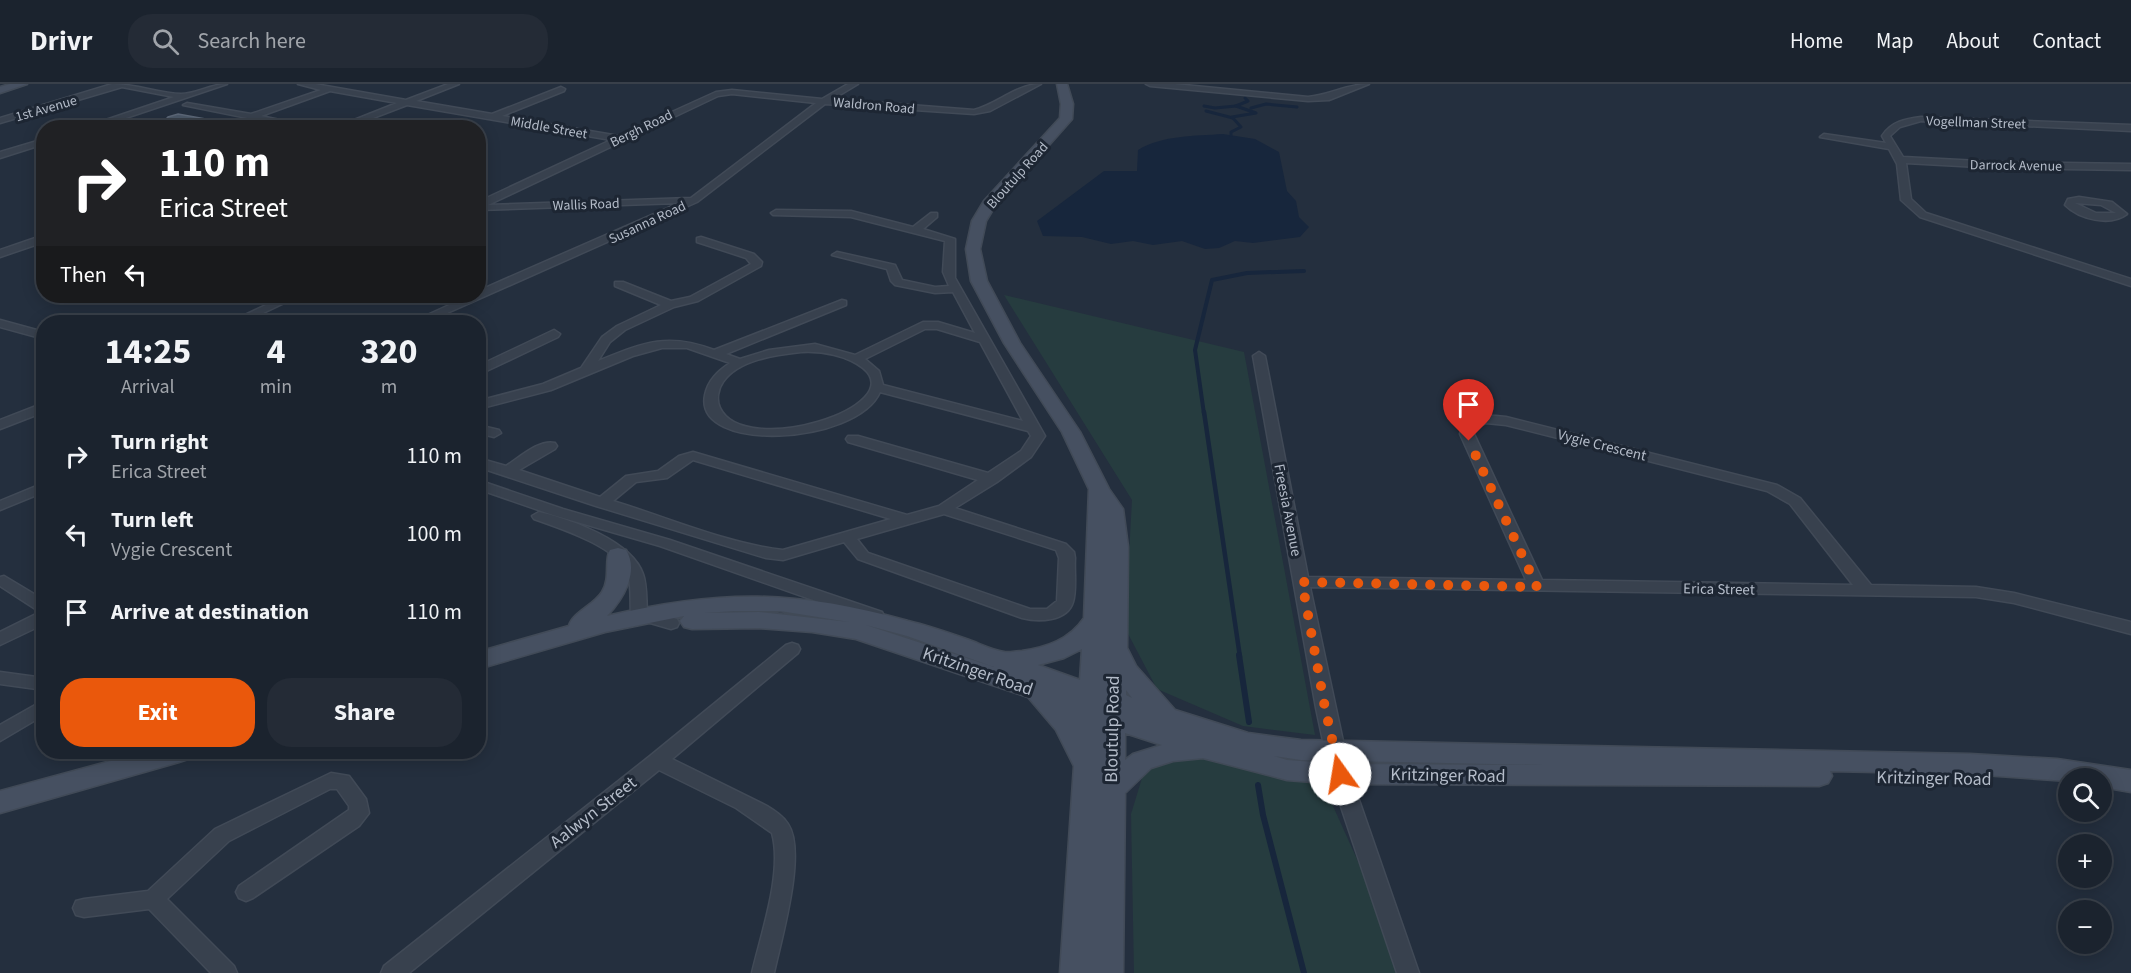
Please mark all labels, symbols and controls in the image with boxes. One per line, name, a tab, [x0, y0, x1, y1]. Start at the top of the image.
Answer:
search box	[128, 14, 548, 68]
text: Drivr	[30, 21, 92, 61]
icon: search	[149, 25, 182, 58]
text: Search here	[197, 25, 306, 57]
text: Home	[1790, 26, 1843, 56]
text: Map	[1876, 26, 1914, 56]
text: About	[1947, 26, 1999, 56]
text: Contact	[2032, 26, 2101, 56]
street label: 1st Avenue	[13, 91, 79, 127]
street label: Waldron Road	[832, 92, 916, 120]
street label: Bergh Road	[607, 105, 676, 153]
street label: Middle Street	[509, 111, 589, 145]
street label: Vogellman Street	[1926, 111, 2026, 135]
text: 110 m	[159, 133, 270, 193]
street label: Bloutulp Road	[982, 138, 1053, 213]
icon: right	[60, 144, 138, 222]
street label: Darrock Avenue	[1970, 155, 2062, 177]
text: Erica Street	[159, 189, 288, 228]
street label: Wallis Road	[552, 194, 620, 216]
street label: Susanna Road	[605, 196, 689, 250]
icon: left	[119, 258, 152, 291]
text: Then	[60, 259, 107, 291]
text: 14:25	[104, 326, 191, 377]
text: 4	[266, 326, 285, 377]
text: 320	[361, 326, 418, 377]
text: Arrival	[121, 373, 175, 401]
text: min	[260, 373, 292, 401]
text: m	[381, 373, 397, 401]
pin	[1443, 379, 1494, 441]
icon: arrive	[1452, 388, 1485, 421]
street label: Vygie Crescent	[1555, 424, 1649, 467]
text: Turn right	[111, 426, 208, 458]
icon: right	[60, 440, 93, 473]
text: 110 m	[407, 440, 462, 472]
text: Erica Street	[111, 458, 207, 486]
street label: Freesia Avenue	[1268, 462, 1307, 558]
text: Turn left	[111, 504, 193, 536]
icon: left	[60, 518, 93, 551]
text: 100 m	[407, 518, 462, 550]
text: Vygie Crescent	[111, 536, 232, 564]
street label: Erica Street	[1683, 578, 1755, 601]
icon: arrive	[60, 596, 93, 629]
text: Arrive at destination	[111, 596, 309, 628]
text: 110 m	[407, 596, 462, 628]
street label: Kritzinger Road	[919, 641, 1036, 702]
street label: Bloutulp Road	[1099, 675, 1126, 783]
button: Exit	[60, 678, 255, 747]
button: Share	[267, 678, 462, 747]
position arrow	[1308, 742, 1372, 806]
street label: Kritzinger Road	[1390, 762, 1506, 789]
street label: Kritzinger Road	[1876, 765, 1992, 792]
map controls	[2058, 768, 2112, 954]
button: search	[2058, 768, 2112, 822]
street label: Aalwyn Street	[545, 771, 642, 854]
button: +	[2058, 834, 2112, 888]
button: −	[2058, 900, 2112, 954]

